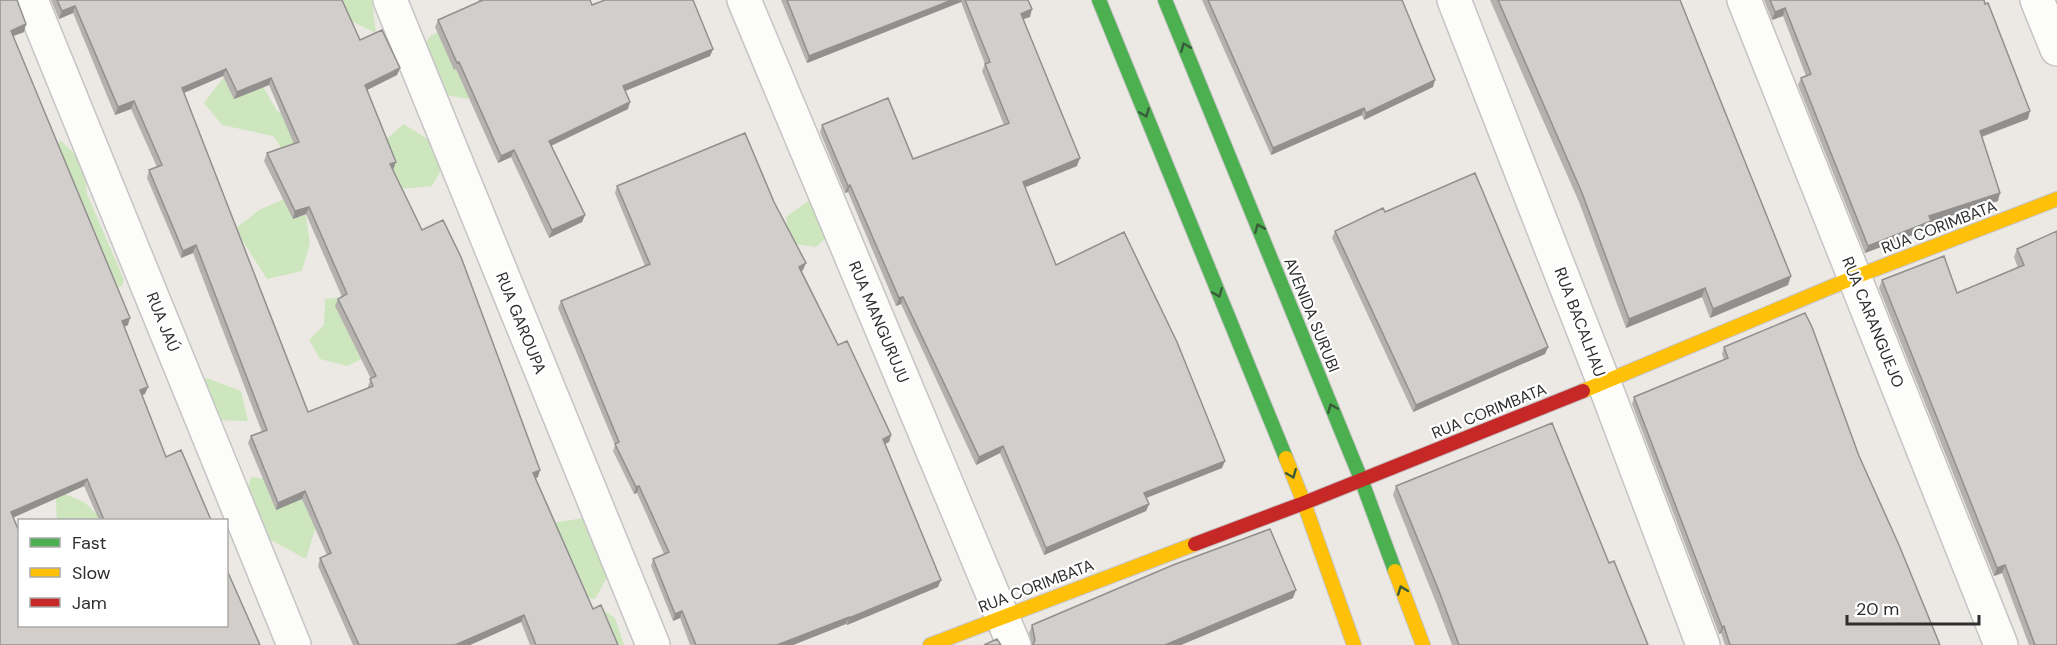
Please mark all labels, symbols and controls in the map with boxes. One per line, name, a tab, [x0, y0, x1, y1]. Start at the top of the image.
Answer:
one-way arrow	[1180, 43, 1192, 54]
one-way arrow	[1138, 106, 1150, 117]
street label: RUA CORIMBATA	[1878, 195, 2000, 259]
one-way arrow	[1253, 223, 1266, 233]
street label: RUA CARANGUEJO	[1837, 253, 1909, 391]
street label: AVENIDA SURUBI	[1279, 255, 1345, 375]
street label: RUA MANGURUJU	[844, 258, 914, 386]
street label: RUA BACALHAU	[1549, 264, 1611, 380]
street label: RUA GAROUPA	[491, 269, 551, 377]
one-way arrow	[1211, 287, 1223, 298]
street label: RUA JAÚ	[142, 289, 184, 355]
street label: RUA CORIMBATA	[1428, 378, 1550, 444]
one-way arrow	[1327, 404, 1339, 415]
one-way arrow	[1285, 467, 1297, 478]
legend	[18, 519, 228, 627]
text: Fast	[72, 531, 107, 555]
street label: RUA CORIMBATA	[975, 554, 1097, 618]
text: Slow	[72, 561, 111, 585]
one-way arrow	[1397, 585, 1410, 596]
scale bar	[1847, 588, 1979, 626]
text: Jam	[72, 591, 107, 615]
text: 20 m	[1856, 597, 1899, 621]

